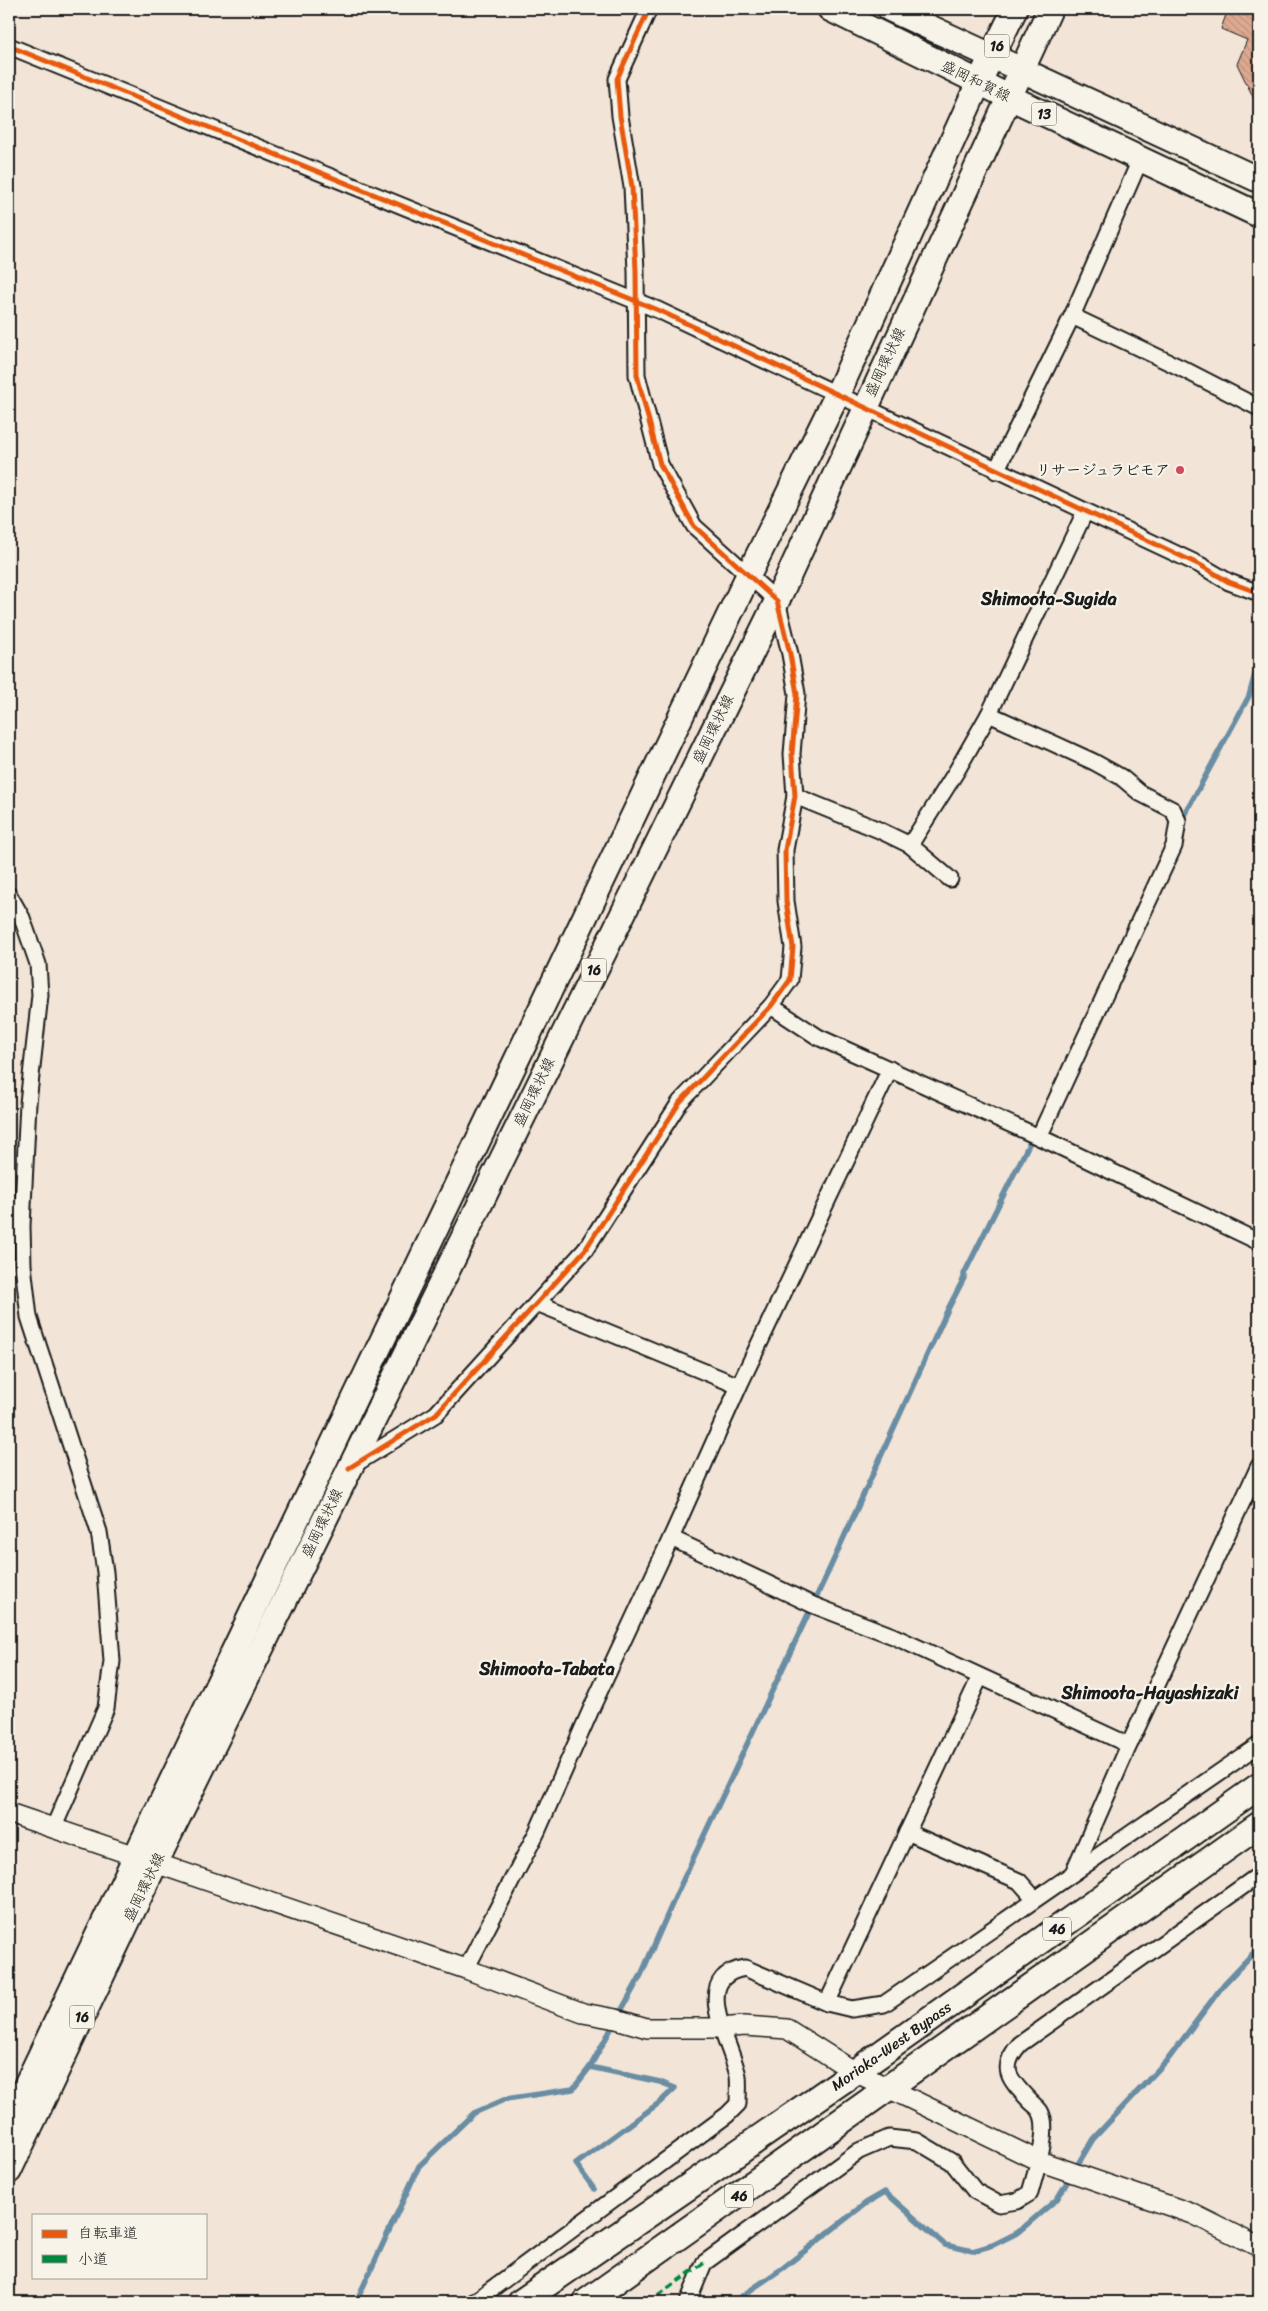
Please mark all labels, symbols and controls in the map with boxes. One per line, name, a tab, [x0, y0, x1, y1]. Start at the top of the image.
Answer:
road number: 16	[984, 34, 1010, 58]
street label: 盛岡和賀線	[937, 53, 1015, 109]
road number: 13	[1032, 102, 1056, 126]
street label: 盛岡環状線	[857, 323, 913, 401]
place label: リサージュラビモア	[1036, 457, 1170, 483]
marker: リサージュラビモア	[1174, 464, 1186, 476]
district label: Shimoota-Sugida	[980, 583, 1117, 615]
street label: 盛岡環状線	[685, 690, 741, 768]
road number: 16	[582, 958, 606, 982]
street label: 盛岡環状線	[506, 1053, 562, 1131]
street label: 盛岡環状線	[294, 1484, 350, 1562]
district label: Shimoota-Tabata	[478, 1653, 615, 1685]
district label: Shimoota-Hayashizaki	[1060, 1677, 1240, 1709]
street label: 盛岡環状線	[116, 1848, 172, 1926]
road number: 46	[1043, 1918, 1071, 1940]
street label: Morioka-West Bypass	[825, 1994, 957, 2098]
road number: 16	[70, 2005, 94, 2028]
road number: 46	[725, 2184, 753, 2208]
legend	[32, 2214, 208, 2278]
text: 自転車道	[78, 2220, 138, 2246]
text: 小道	[78, 2246, 108, 2272]

